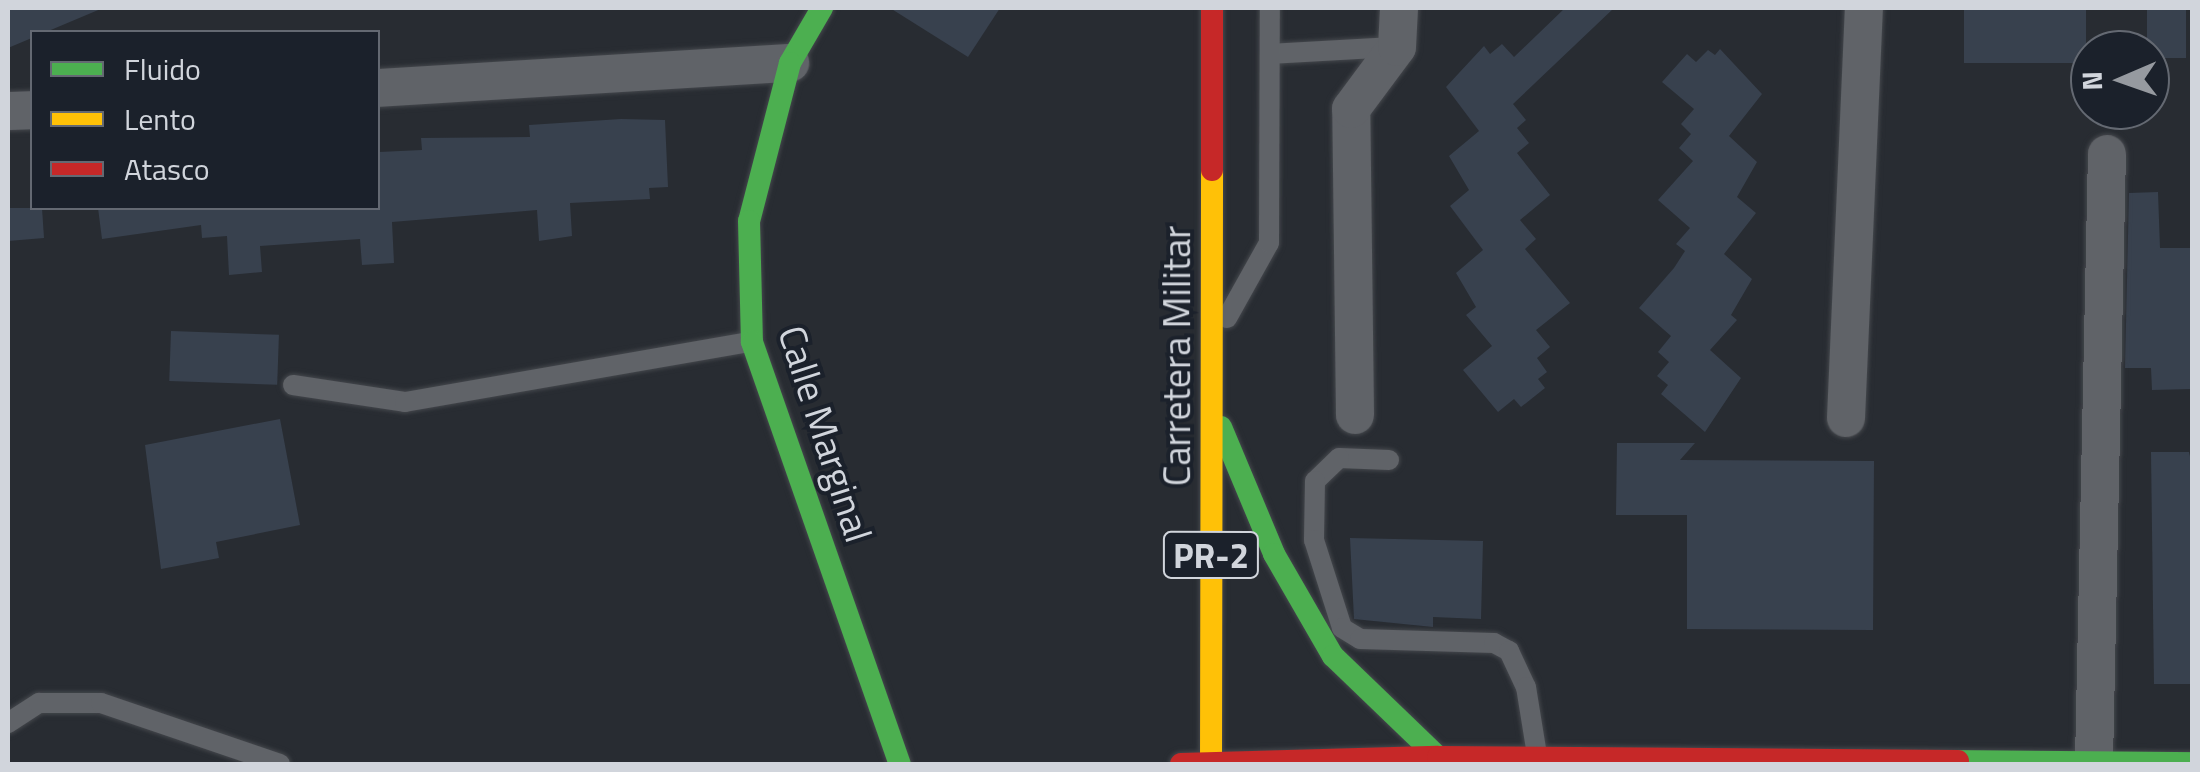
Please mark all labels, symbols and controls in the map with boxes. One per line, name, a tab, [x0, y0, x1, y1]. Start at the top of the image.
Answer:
legend	[30, 30, 380, 210]
north arrow	[2070, 30, 2170, 130]
text: Fluido	[124, 46, 201, 92]
text: N	[2070, 71, 2113, 91]
text: Lento	[124, 96, 196, 142]
text: Atasco	[124, 146, 210, 192]
street label: Carretera Militar	[1154, 226, 1200, 486]
street label: Calle Marginal	[769, 320, 881, 548]
road number: PR-2	[1161, 525, 1261, 585]

